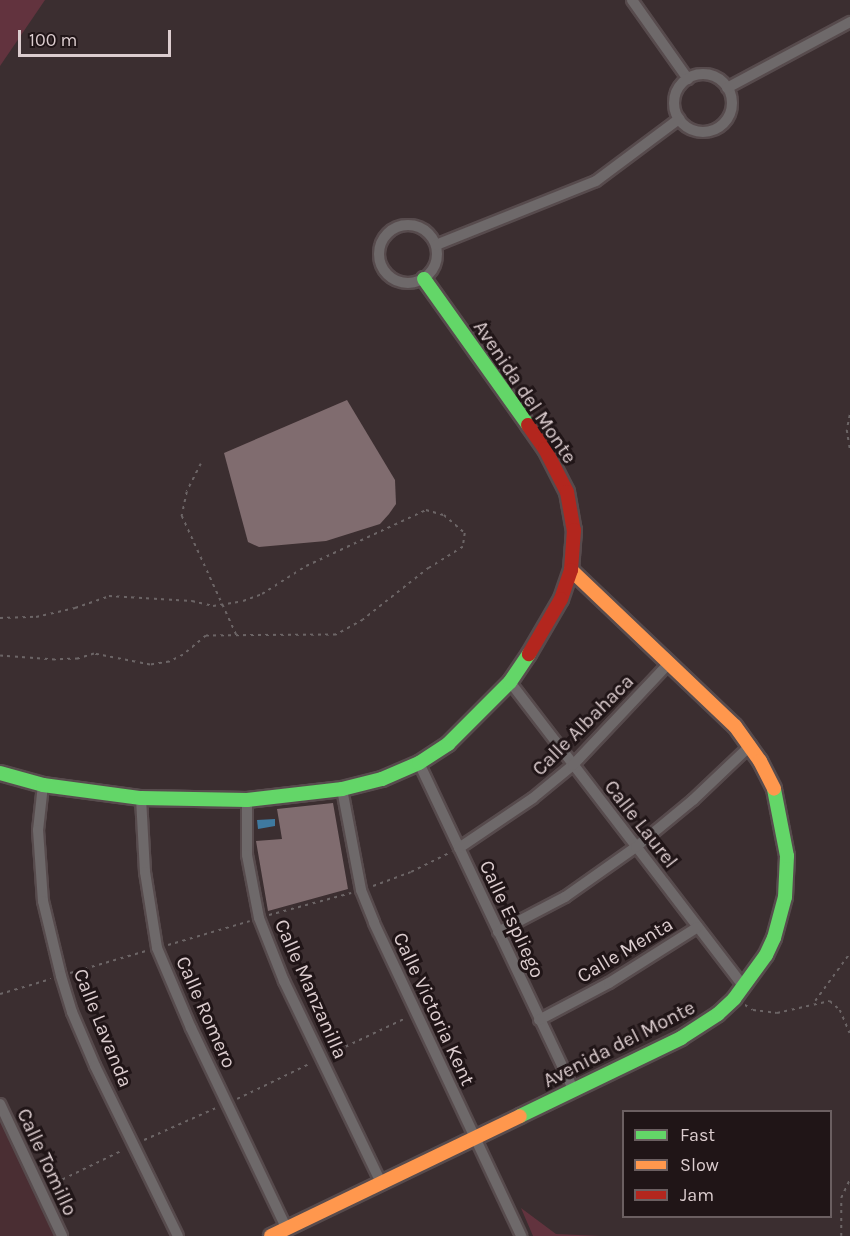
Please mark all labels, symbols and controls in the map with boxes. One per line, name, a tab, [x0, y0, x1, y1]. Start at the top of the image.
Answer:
scale bar	[21, 18, 174, 56]
text: 100 m	[29, 29, 77, 51]
street label: Avenida del Monte	[468, 316, 582, 468]
street label: Calle Albahaca	[527, 669, 639, 781]
street label: Calle Laurel	[599, 775, 683, 873]
street label: Calle Espliego	[474, 856, 550, 982]
street label: Calle Menta	[573, 912, 677, 988]
street label: Calle Manzanilla	[269, 915, 353, 1063]
street label: Calle Victoria Kent	[388, 929, 480, 1089]
street label: Calle Romero	[171, 952, 241, 1072]
street label: Calle Lavanda	[68, 965, 138, 1091]
street label: Avenida del Monte	[539, 995, 699, 1093]
street label: Calle Tomillo	[12, 1105, 82, 1219]
legend	[622, 1110, 832, 1218]
text: Fast	[680, 1124, 715, 1146]
text: Slow	[680, 1154, 719, 1176]
text: Jam	[680, 1184, 714, 1206]

